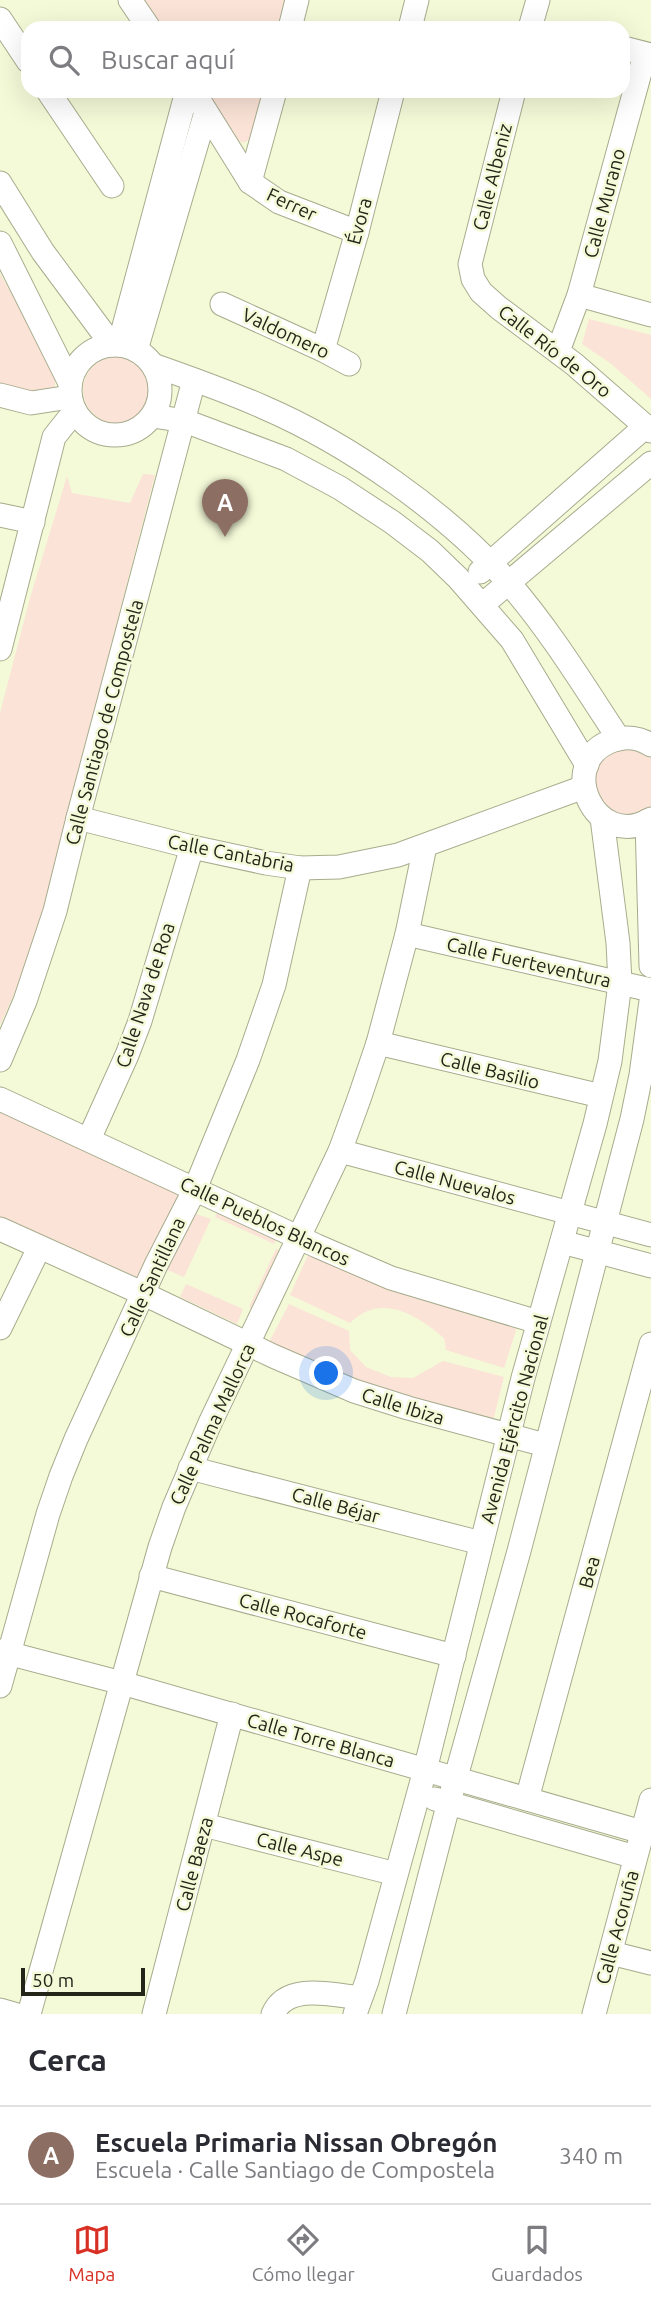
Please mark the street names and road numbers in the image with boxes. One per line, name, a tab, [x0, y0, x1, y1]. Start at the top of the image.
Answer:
street label: Calle Albeniz	[468, 121, 516, 233]
street label: Calle Murano	[579, 146, 629, 260]
street label: Ferrer	[264, 183, 320, 225]
street label: Évora	[342, 195, 376, 247]
street label: Calle Río de Oro	[494, 300, 616, 402]
street label: Valdomero	[239, 303, 333, 363]
street label: Calle Santiago de Compostela	[61, 597, 147, 847]
street label: Calle Cantabria	[166, 830, 296, 876]
street label: Calle Nava de Roa	[111, 920, 179, 1070]
street label: Calle Fuerteventura	[445, 932, 613, 992]
street label: Calle Basilio	[438, 1047, 542, 1093]
street label: Calle Nuevalos	[392, 1155, 518, 1209]
street label: Calle Pueblos Blancos	[177, 1172, 353, 1270]
street label: Calle Santillana	[115, 1214, 189, 1340]
street label: Avenida Ejército Nacional	[476, 1312, 552, 1526]
street label: Calle Palma Mallorca	[165, 1340, 259, 1508]
street label: Calle Ibiza	[359, 1383, 447, 1429]
street label: Calle Béjar	[290, 1483, 382, 1527]
street label: Bea	[574, 1554, 604, 1590]
street label: Calle Rocaforte	[237, 1588, 369, 1644]
street label: Calle Torre Blanca	[245, 1708, 397, 1772]
street label: Calle Baeza	[171, 1814, 217, 1914]
street label: Calle Aspe	[254, 1828, 346, 1870]
street label: Calle Acoruña	[591, 1868, 643, 1986]

